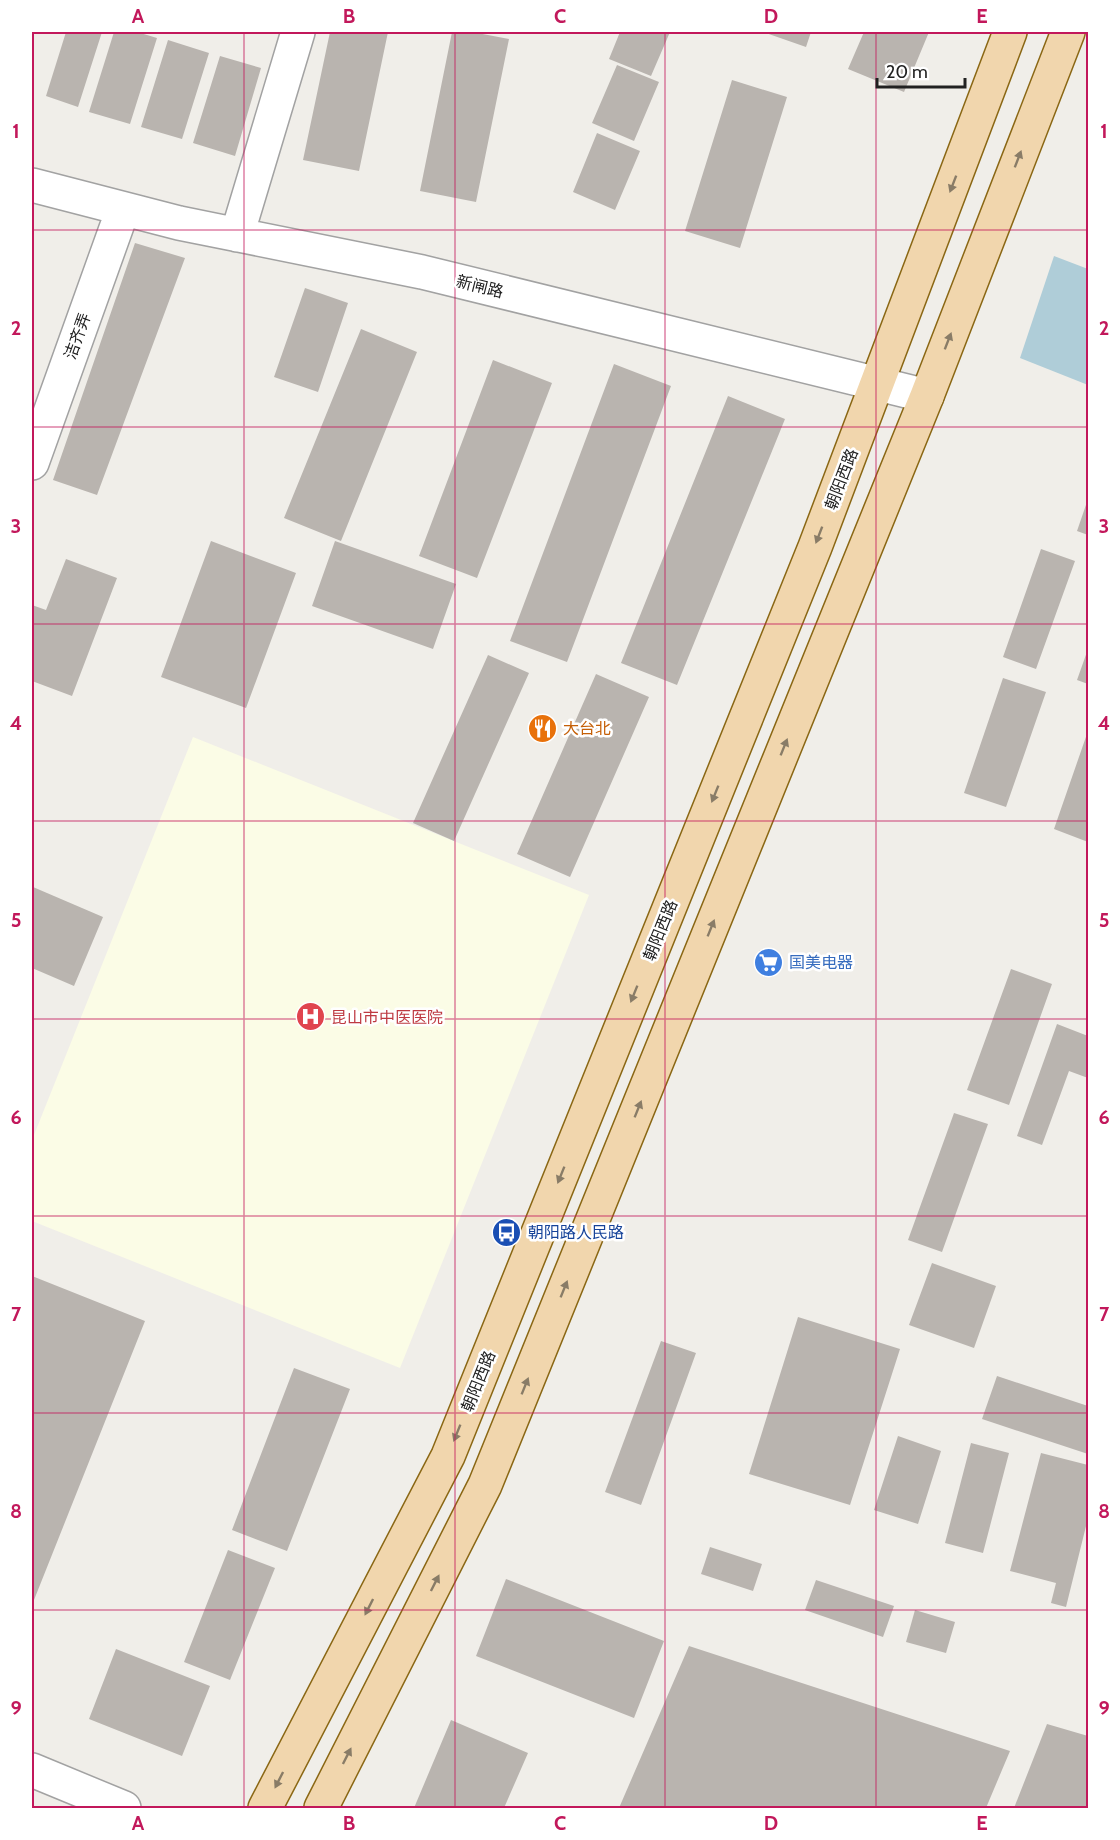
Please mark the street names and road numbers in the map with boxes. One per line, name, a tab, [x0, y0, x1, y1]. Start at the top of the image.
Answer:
street label: 新闸路	[454, 271, 505, 302]
street label: 洁齐弄	[60, 310, 95, 362]
street label: 朝阳西路	[821, 446, 862, 512]
street label: 朝阳西路	[640, 897, 681, 963]
street label: 朝阳西路	[458, 1348, 499, 1414]

